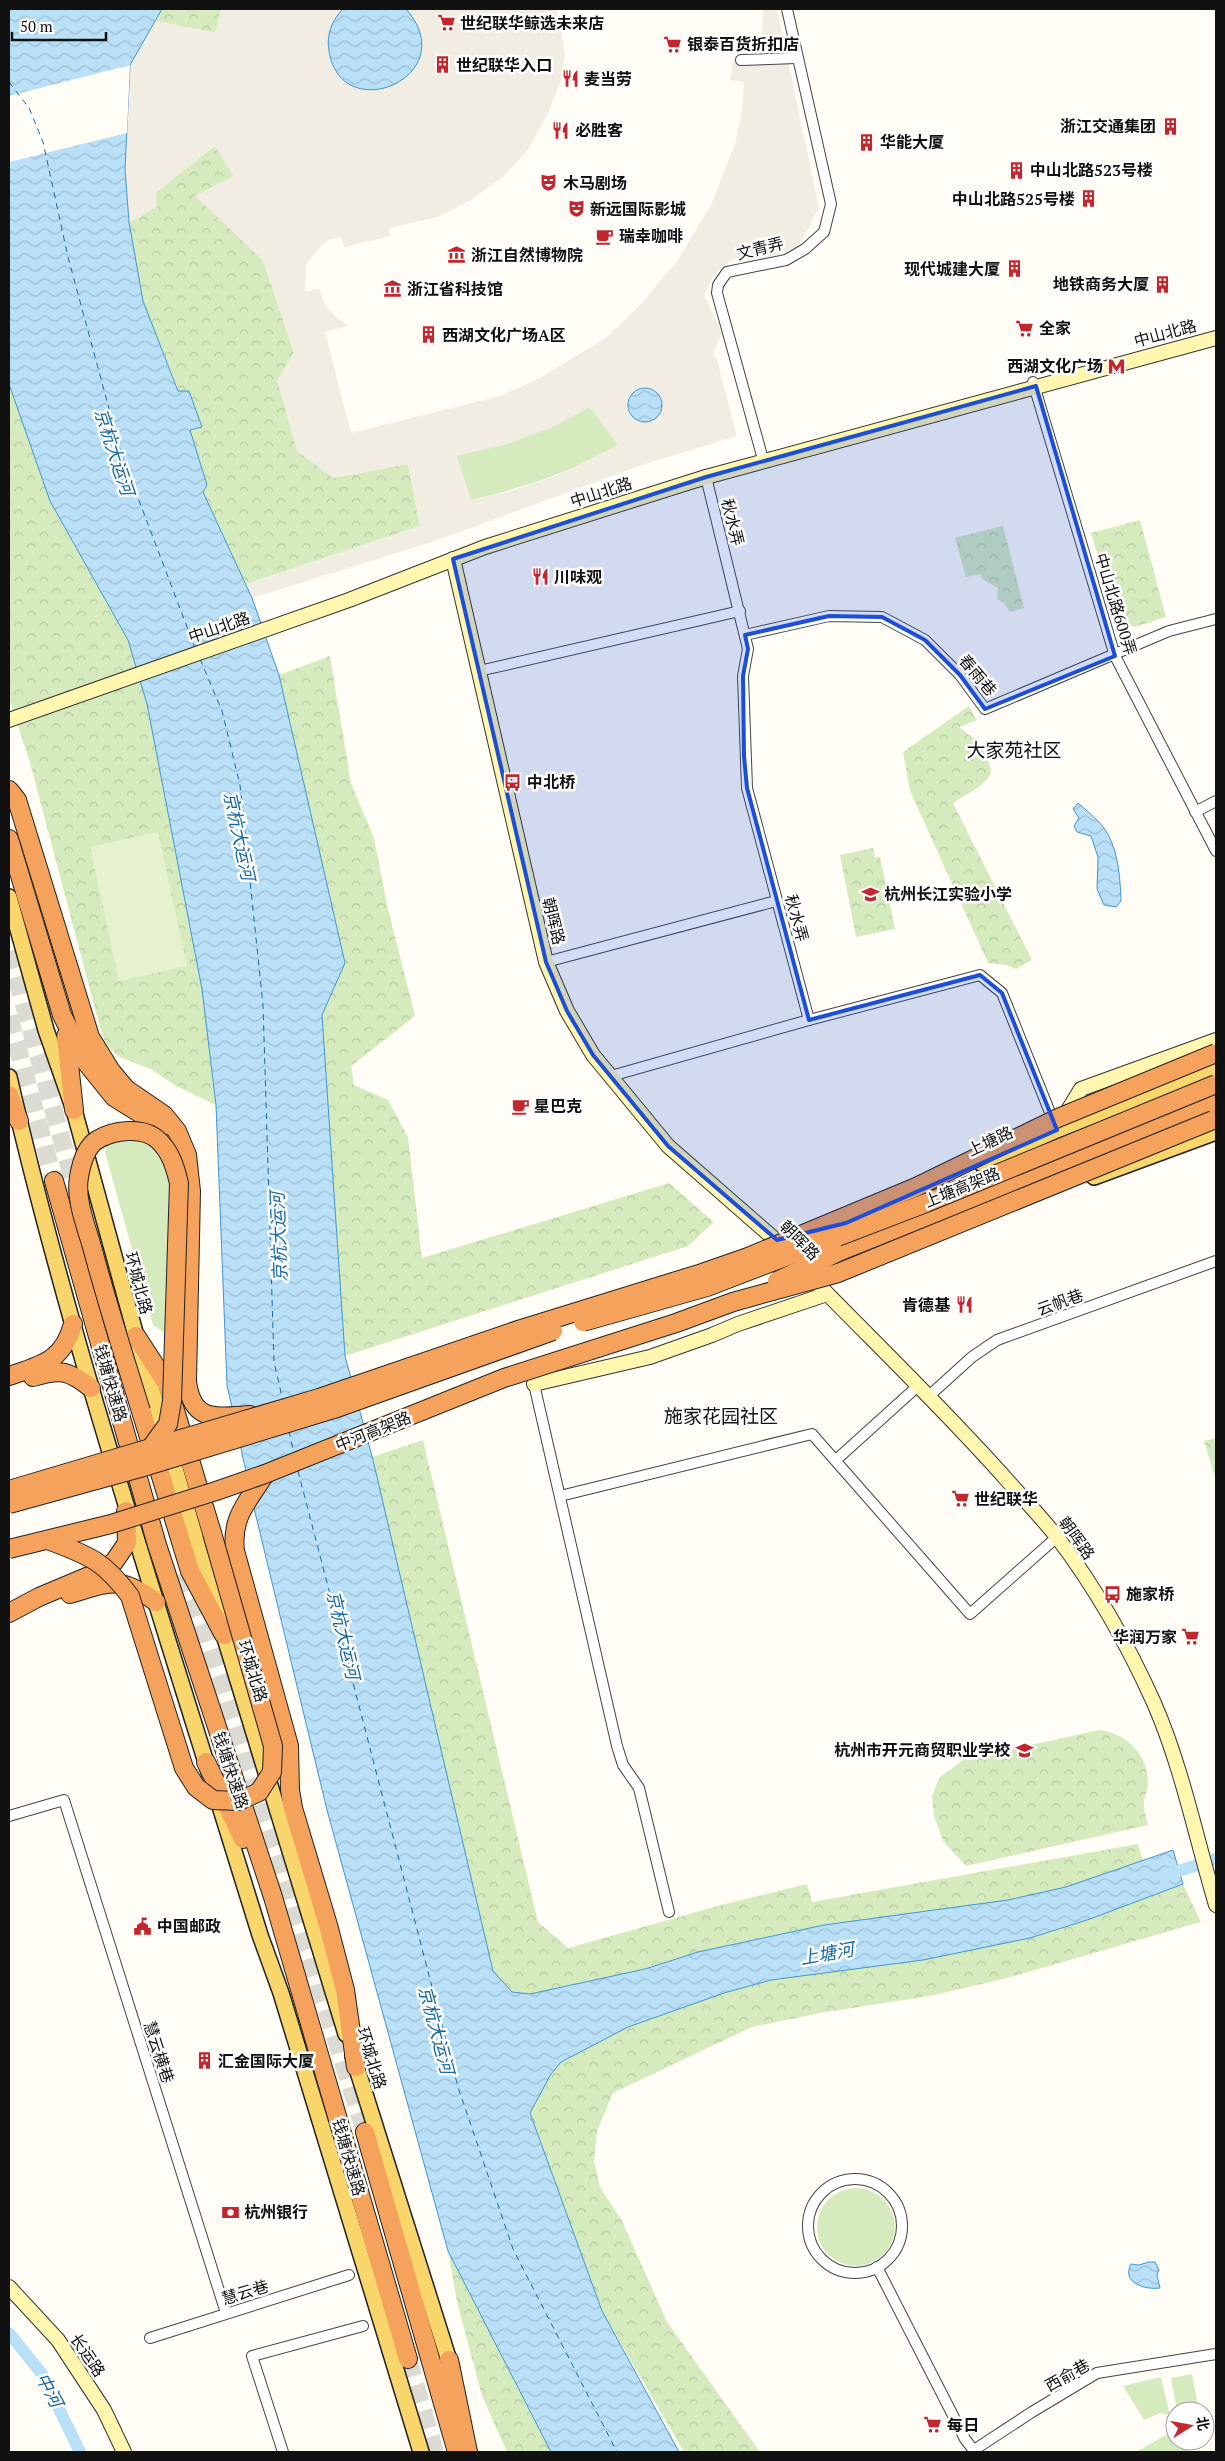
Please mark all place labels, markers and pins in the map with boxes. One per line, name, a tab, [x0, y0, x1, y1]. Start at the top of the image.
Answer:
place label: 世纪联华鲸选未来店	[460, 12, 604, 34]
supermarket icon: 世纪联华鲸选未来店	[436, 13, 456, 33]
place label: 银泰百货折扣店	[687, 33, 799, 55]
supermarket icon: 银泰百货折扣店	[663, 34, 683, 54]
place label: 世纪联华入口	[456, 54, 552, 76]
building icon: 世纪联华入口	[432, 55, 452, 75]
place label: 麦当劳	[584, 68, 632, 90]
restaurant icon: 麦当劳	[560, 69, 580, 89]
place label: 浙江交通集团	[1060, 115, 1156, 137]
building icon: 浙江交通集团	[1160, 116, 1180, 136]
place label: 必胜客	[575, 119, 623, 141]
restaurant icon: 必胜客	[551, 120, 571, 140]
place label: 华能大厦	[880, 131, 944, 153]
building icon: 华能大厦	[856, 132, 876, 152]
place label: 中山北路523号楼	[1030, 159, 1153, 181]
building icon: 中山北路523号楼	[1006, 160, 1026, 180]
place label: 木马剧场	[563, 172, 627, 194]
theatre icon: 木马剧场	[539, 173, 559, 193]
place label: 中山北路525号楼	[952, 188, 1075, 210]
building icon: 中山北路525号楼	[1079, 189, 1099, 209]
place label: 新远国际影城	[590, 198, 686, 220]
theatre icon: 新远国际影城	[566, 199, 586, 219]
place label: 瑞幸咖啡	[619, 225, 683, 247]
cafe icon: 瑞幸咖啡	[595, 226, 615, 246]
place label: 浙江自然博物院	[471, 244, 583, 266]
museum icon: 浙江自然博物院	[447, 245, 467, 265]
place label: 现代城建大厦	[904, 258, 1000, 280]
building icon: 现代城建大厦	[1004, 259, 1024, 279]
place label: 地铁商务大厦	[1053, 273, 1149, 295]
building icon: 地铁商务大厦	[1153, 274, 1173, 294]
place label: 浙江省科技馆	[407, 278, 503, 300]
museum icon: 浙江省科技馆	[383, 279, 403, 299]
place label: 全家	[1039, 317, 1071, 339]
supermarket icon: 全家	[1015, 318, 1035, 338]
place label: 西湖文化广场A区	[442, 324, 566, 346]
building icon: 西湖文化广场A区	[418, 325, 438, 345]
place label: 西湖文化广场	[1007, 355, 1103, 377]
metro station icon: 西湖文化广场	[1107, 356, 1127, 376]
place label: 川味观	[554, 566, 602, 588]
restaurant icon: 川味观	[530, 567, 550, 587]
place label: 中北桥	[527, 771, 576, 793]
bus stop icon: 中北桥	[503, 772, 523, 792]
place label: 杭州长江实验小学	[884, 883, 1012, 905]
school or university icon: 杭州长江实验小学	[860, 884, 880, 904]
place label: 星巴克	[534, 1095, 582, 1117]
cafe icon: 星巴克	[510, 1096, 530, 1116]
place label: 肯德基	[902, 1294, 951, 1316]
restaurant icon: 肯德基	[954, 1295, 974, 1315]
place label: 世纪联华	[974, 1488, 1038, 1510]
supermarket icon: 世纪联华	[950, 1489, 970, 1509]
place label: 施家桥	[1126, 1583, 1175, 1605]
bus stop icon: 施家桥	[1102, 1584, 1122, 1604]
place label: 华润万家	[1113, 1626, 1177, 1648]
supermarket icon: 华润万家	[1181, 1627, 1201, 1647]
place label: 杭州市开元商贸职业学校	[834, 1739, 1011, 1761]
school or university icon: 杭州市开元商贸职业学校	[1014, 1740, 1034, 1760]
place label: 中国邮政	[157, 1915, 221, 1937]
public building icon: 中国邮政	[133, 1916, 153, 1936]
place label: 汇金国际大厦	[218, 2050, 314, 2072]
building icon: 汇金国际大厦	[194, 2051, 214, 2071]
place label: 杭州银行	[244, 2201, 308, 2223]
bank icon: 杭州银行	[220, 2202, 240, 2222]
place label: 每日	[947, 2414, 979, 2436]
supermarket icon: 每日	[923, 2415, 943, 2435]

